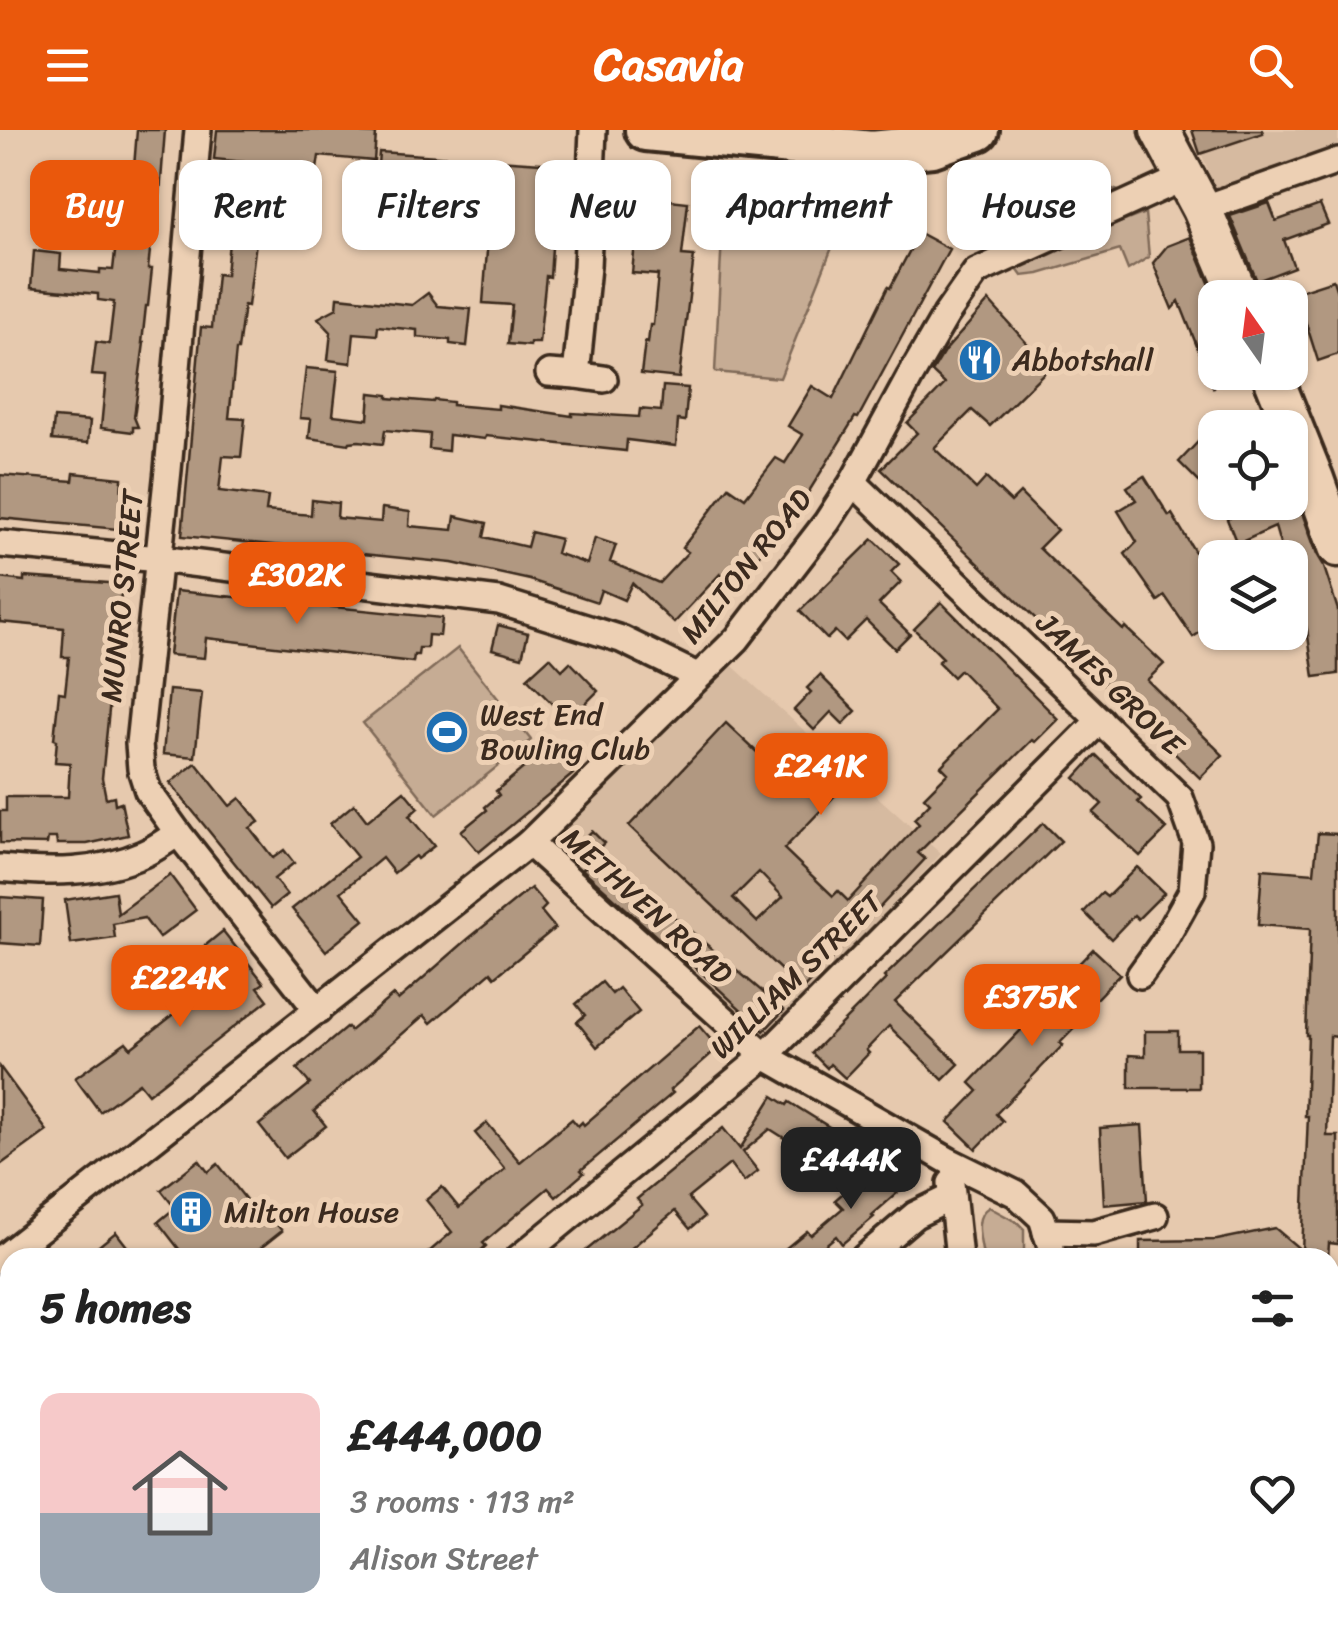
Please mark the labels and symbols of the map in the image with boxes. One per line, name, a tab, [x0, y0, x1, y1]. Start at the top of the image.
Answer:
north arrow	[1198, 280, 1308, 390]
place label: Abbotshall	[1011, 333, 1155, 387]
restaurant icon: Abbotshall	[957, 337, 1003, 383]
street label: MILTON ROAD	[666, 476, 826, 656]
street label: MUNRO STREET	[84, 485, 160, 705]
pin: £302K	[227, 542, 367, 627]
street label: JAMES GROVE	[1022, 598, 1199, 771]
place label: West End Bowling Club	[480, 688, 650, 776]
sports icon: West End Bowling Club	[424, 709, 470, 755]
pin: £241K	[751, 733, 891, 818]
street label: METHVEN ROAD	[548, 813, 746, 999]
street label: WILLIAM STREET	[696, 876, 897, 1073]
pin: £224K	[110, 945, 250, 1030]
pin: £375K	[962, 964, 1102, 1049]
pin: £444K	[781, 1127, 921, 1212]
place label: Milton House	[224, 1185, 399, 1239]
building icon: Milton House	[168, 1189, 214, 1235]

